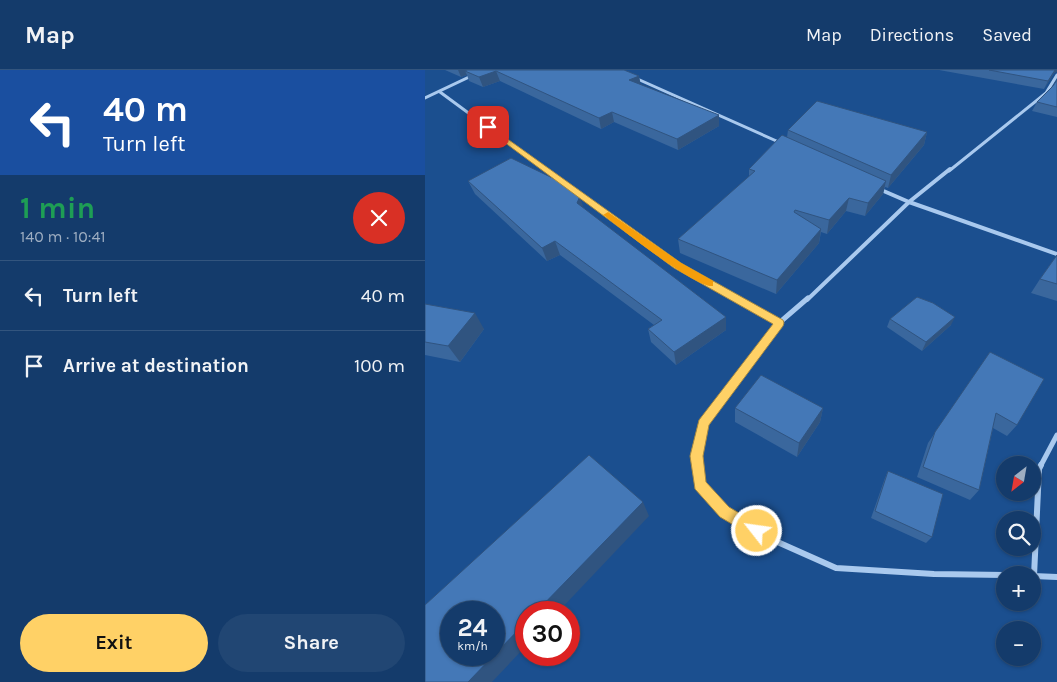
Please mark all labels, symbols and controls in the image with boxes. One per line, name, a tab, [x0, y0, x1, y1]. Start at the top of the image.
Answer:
text: Map	[25, 21, 75, 49]
text: Map	[806, 24, 842, 46]
text: Directions	[870, 24, 954, 46]
text: Saved	[982, 24, 1032, 46]
text: 40 m	[103, 89, 188, 130]
icon: left	[20, 90, 85, 155]
pin	[467, 106, 509, 148]
icon: arrive	[474, 113, 502, 141]
text: Turn left	[103, 131, 186, 157]
text: 1 min	[20, 190, 95, 226]
button: close	[353, 192, 405, 244]
text: 140 m · 10:41	[20, 227, 106, 246]
icon: left	[20, 282, 48, 310]
text: Turn left	[63, 285, 138, 307]
text: 40 m	[361, 285, 405, 307]
icon: arrive	[20, 352, 48, 380]
text: Arrive at destination	[63, 355, 249, 377]
text: 100 m	[354, 355, 405, 377]
north arrow	[996, 456, 1041, 501]
map controls	[996, 456, 1041, 666]
position arrow	[730, 504, 782, 556]
button: search	[996, 511, 1041, 556]
button: +	[996, 566, 1041, 611]
speed limit sign: 30	[515, 601, 580, 666]
text: 24	[457, 613, 488, 642]
button: Exit	[20, 614, 208, 672]
button: Share	[218, 614, 405, 672]
button: −	[996, 621, 1041, 666]
text: km/h	[457, 639, 488, 653]

